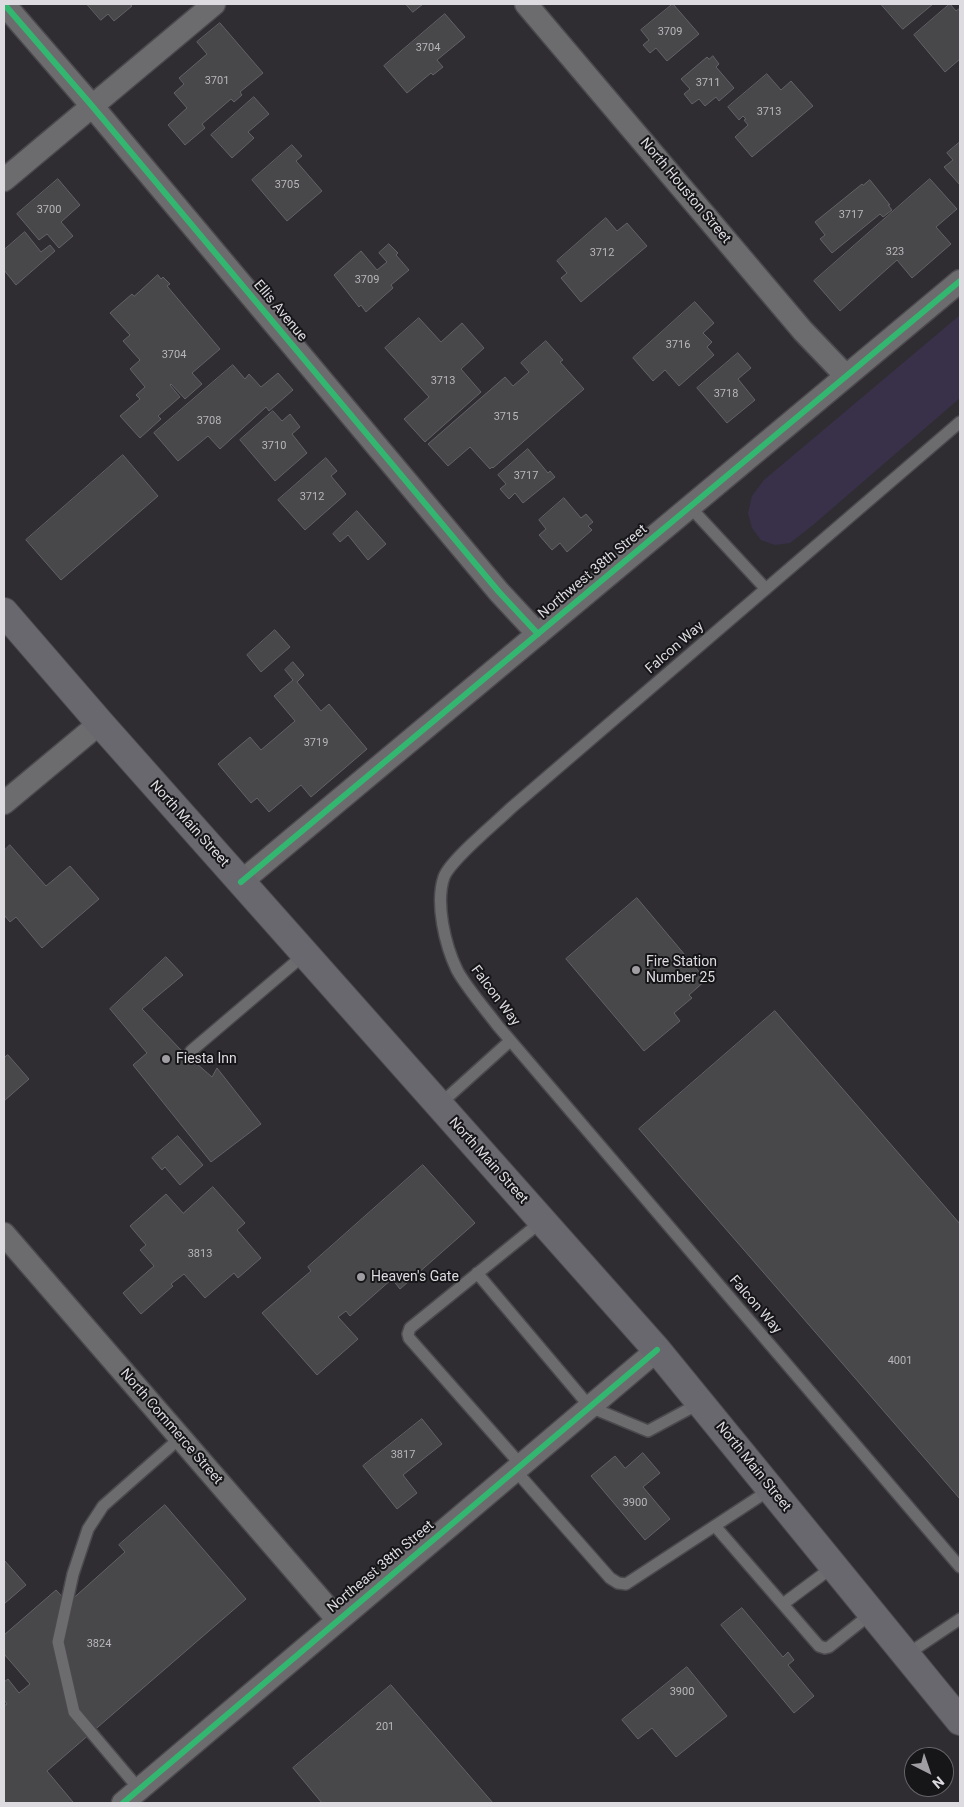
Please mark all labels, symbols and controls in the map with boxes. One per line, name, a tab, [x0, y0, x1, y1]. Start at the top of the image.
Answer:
house number: 3709	[658, 25, 682, 39]
house number: 3704	[416, 41, 440, 55]
house number: 3701	[205, 74, 229, 88]
house number: 3711	[696, 76, 720, 90]
house number: 3713	[757, 105, 781, 119]
street label: North Houston Street	[636, 135, 734, 247]
house number: 3705	[275, 178, 299, 192]
house number: 3700	[37, 203, 61, 217]
house number: 3717	[839, 208, 863, 222]
house number: 323	[886, 245, 904, 259]
house number: 3712	[590, 246, 614, 260]
house number: 3709	[355, 273, 379, 287]
street label: Ellis Avenue	[250, 277, 310, 345]
house number: 3716	[666, 338, 690, 352]
house number: 3704	[162, 348, 186, 362]
house number: 3713	[431, 374, 455, 388]
house number: 3718	[714, 387, 738, 401]
house number: 3715	[494, 410, 518, 424]
house number: 3708	[197, 414, 221, 428]
house number: 3710	[262, 439, 286, 453]
house number: 3717	[514, 469, 538, 483]
house number: 3712	[300, 490, 324, 504]
street label: Northwest 38th Street	[535, 522, 651, 622]
street label: Falcon Way	[643, 618, 707, 678]
house number: 3719	[304, 736, 328, 750]
street label: North Main Street	[146, 777, 232, 871]
place label: Fire Station Number 25	[646, 954, 717, 986]
street label: Falcon Way	[467, 962, 523, 1030]
marker: Fire Station Number 25	[630, 964, 642, 976]
place label: Fiesta Inn	[176, 1051, 237, 1067]
marker: Fiesta Inn	[160, 1053, 172, 1065]
street label: North Main Street	[445, 1114, 531, 1208]
house number: 3813	[188, 1247, 212, 1261]
place label: Heaven's Gate	[371, 1269, 459, 1285]
marker: Heaven's Gate	[355, 1271, 367, 1283]
street label: Falcon Way	[725, 1273, 785, 1337]
house number: 4001	[888, 1354, 912, 1368]
street label: North Commerce Street	[116, 1366, 226, 1488]
street label: North Main Street	[712, 1419, 794, 1515]
house number: 3817	[391, 1448, 415, 1462]
house number: 3900	[623, 1496, 647, 1510]
street label: Northeast 38th Street	[324, 1517, 438, 1617]
house number: 3824	[87, 1637, 111, 1651]
house number: 3900	[670, 1685, 694, 1699]
house number: 201	[376, 1720, 394, 1734]
north arrow	[904, 1747, 954, 1797]
text: N	[929, 1773, 947, 1792]

